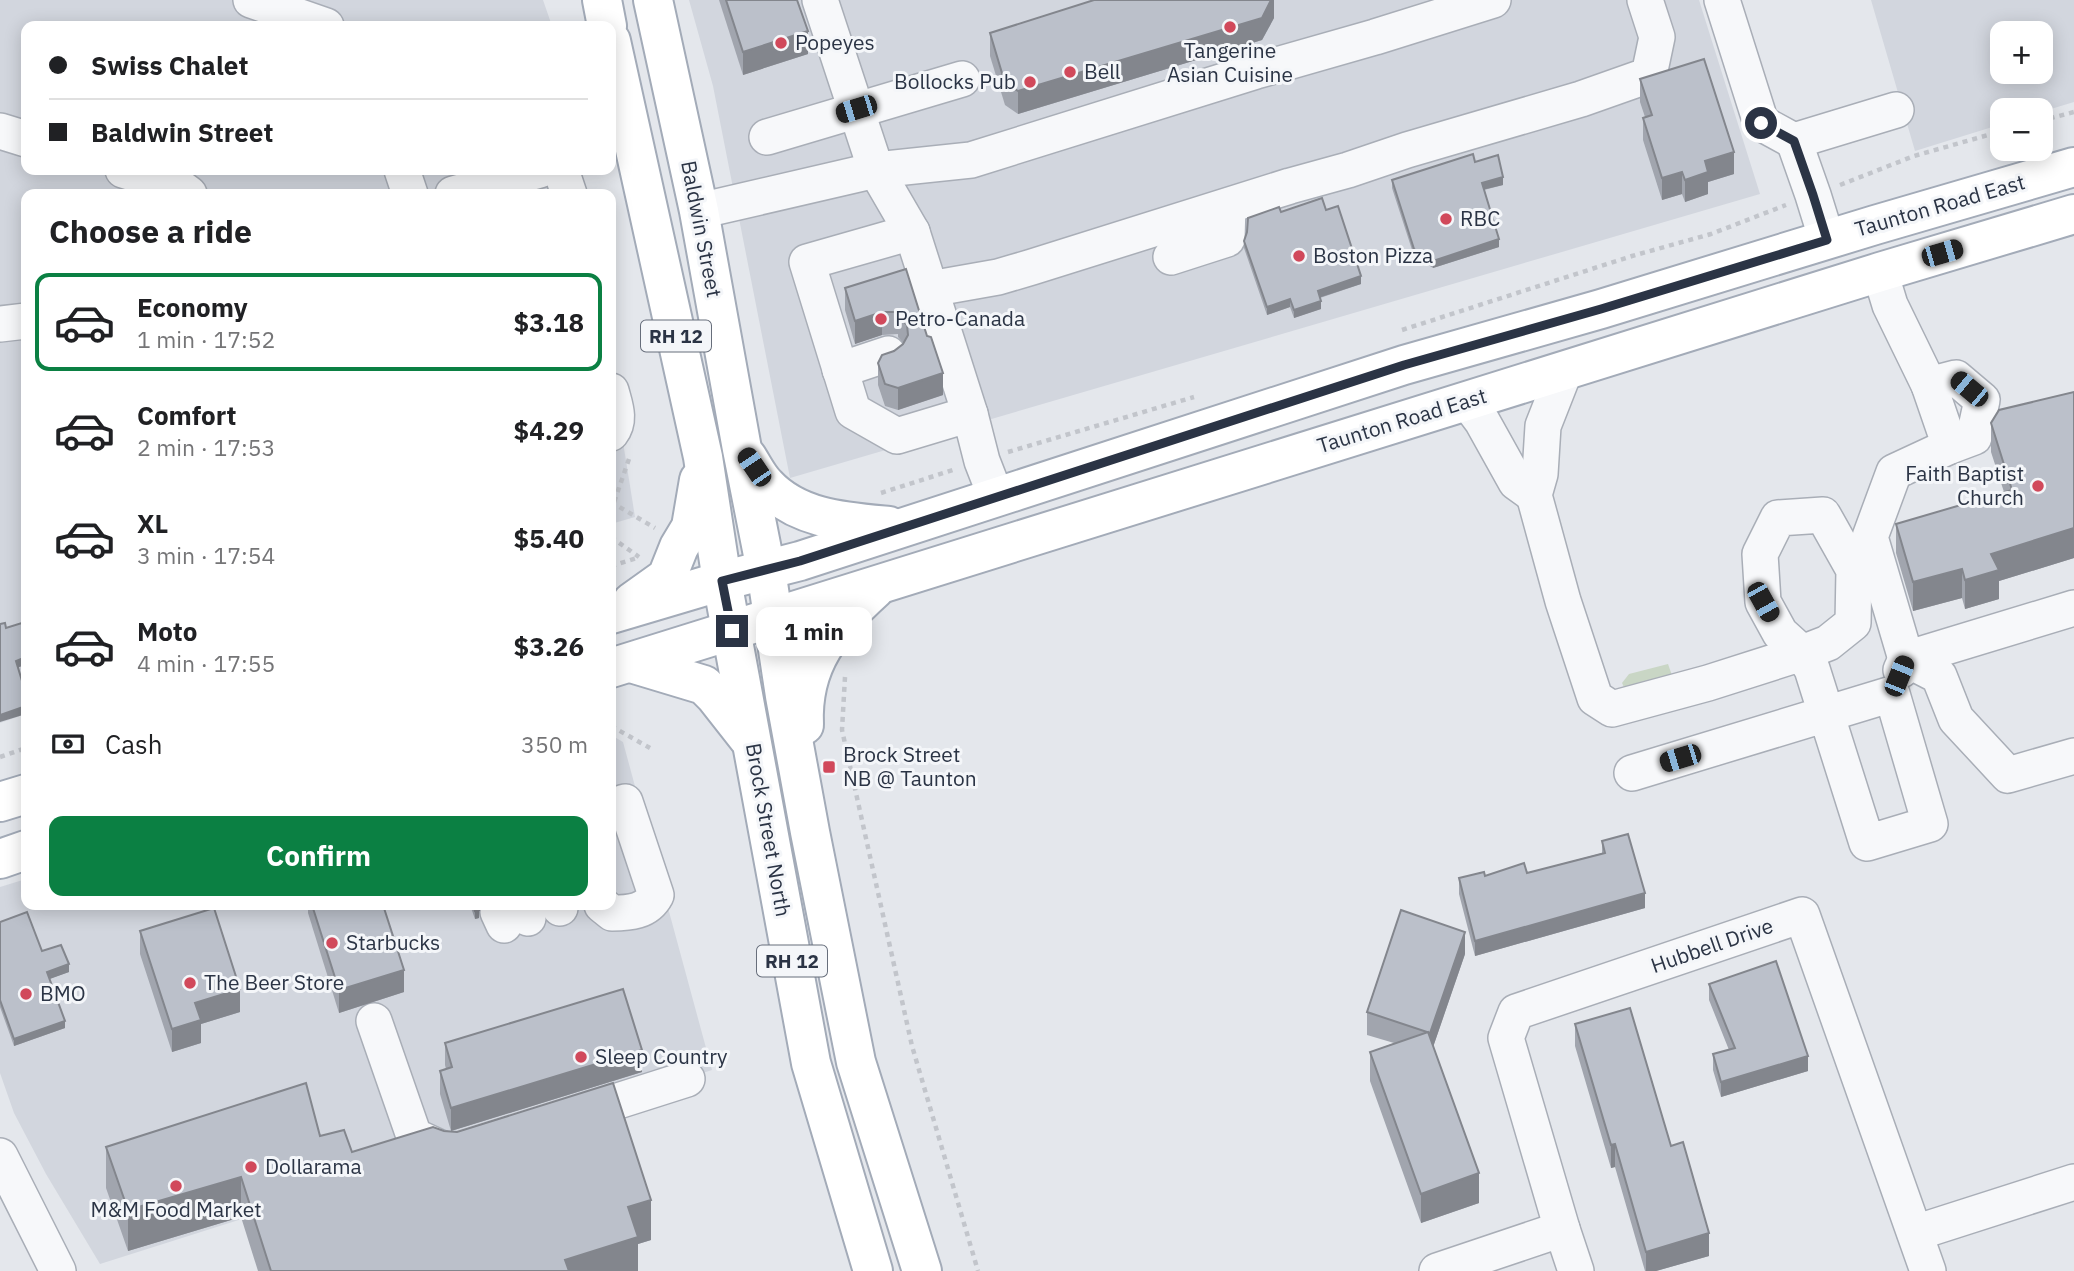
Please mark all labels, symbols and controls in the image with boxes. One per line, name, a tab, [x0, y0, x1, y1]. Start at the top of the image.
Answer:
marker: Tangerine Asian Cuisine	[1222, 19, 1238, 35]
map controls	[1990, 21, 2053, 161]
button: +	[1990, 21, 2053, 84]
place label: Popeyes	[795, 28, 875, 56]
marker: Popeyes	[773, 35, 789, 51]
place label: Tangerine Asian Cuisine	[1167, 36, 1293, 88]
text: Swiss Chalet	[91, 48, 248, 82]
place label: Bell	[1084, 57, 1121, 85]
marker: Bell	[1062, 64, 1078, 80]
place label: Bollocks Pub	[894, 67, 1016, 95]
marker: Bollocks Pub	[1022, 74, 1038, 90]
car	[833, 93, 880, 125]
button: −	[1990, 98, 2053, 161]
route start	[1745, 107, 1777, 139]
text: Baldwin Street	[91, 115, 273, 149]
street label: Baldwin Street	[675, 158, 729, 300]
street label: Taunton Road East	[1851, 167, 2028, 243]
place label: RBC	[1460, 204, 1500, 232]
text: Choose a ride	[49, 210, 252, 252]
marker: RBC	[1438, 211, 1454, 227]
car	[1919, 237, 1966, 269]
place label: Boston Pizza	[1313, 241, 1433, 269]
marker: Boston Pizza	[1291, 248, 1307, 264]
text: Economy	[137, 290, 248, 324]
icon: car	[53, 291, 116, 354]
place label: Petro-Canada	[895, 304, 1025, 332]
text: $3.18	[514, 305, 584, 339]
marker: Petro-Canada	[873, 311, 889, 327]
road number: RH 12	[641, 320, 711, 352]
text: 1 min · 17:52	[137, 324, 275, 354]
car	[1947, 367, 1992, 411]
street label: Taunton Road East	[1314, 381, 1490, 459]
text: Comfort	[137, 398, 236, 432]
icon: car	[53, 399, 116, 462]
text: $4.29	[514, 413, 584, 447]
text: 2 min · 17:53	[137, 432, 275, 462]
car	[734, 444, 775, 490]
place label: Faith Baptist Church	[1905, 459, 2024, 511]
marker: Faith Baptist Church	[2030, 478, 2046, 494]
text: XL	[137, 506, 168, 540]
icon: car	[53, 507, 116, 570]
text: $5.40	[514, 521, 584, 555]
text: 3 min · 17:54	[137, 540, 275, 570]
car	[1744, 579, 1783, 625]
callout: 1 min	[756, 606, 872, 656]
text: Moto	[137, 614, 197, 648]
icon: car	[53, 615, 116, 678]
route end	[716, 615, 748, 647]
text: 1 min	[784, 616, 844, 646]
text: $3.26	[514, 629, 584, 663]
text: 4 min · 17:55	[137, 648, 275, 678]
car	[1882, 653, 1917, 699]
icon: cash	[49, 725, 87, 763]
text: Cash	[105, 727, 162, 761]
text: 350 m	[521, 729, 588, 759]
place label: Brock Street NB @ Taunton	[843, 740, 977, 792]
street label: Brock Street North	[740, 741, 798, 919]
car	[1657, 742, 1704, 774]
marker: Brock Street NB @ Taunton	[821, 759, 837, 775]
button: Confirm	[49, 816, 588, 896]
street label: Hubbell Drive	[1647, 911, 1777, 979]
place label: Starbucks	[346, 928, 440, 956]
marker: Starbucks	[324, 935, 340, 951]
road number: RH 12	[757, 945, 827, 976]
place label: The Beer Store	[204, 968, 344, 996]
marker: The Beer Store	[182, 975, 198, 991]
place label: BMO	[40, 979, 86, 1007]
marker: BMO	[18, 986, 34, 1002]
place label: Sleep Country	[595, 1042, 728, 1070]
marker: Sleep Country	[573, 1049, 589, 1065]
place label: Dollarama	[265, 1152, 362, 1180]
marker: Dollarama	[243, 1159, 259, 1175]
marker: M&M Food Market	[168, 1178, 184, 1194]
place label: M&M Food Market	[90, 1195, 262, 1223]

